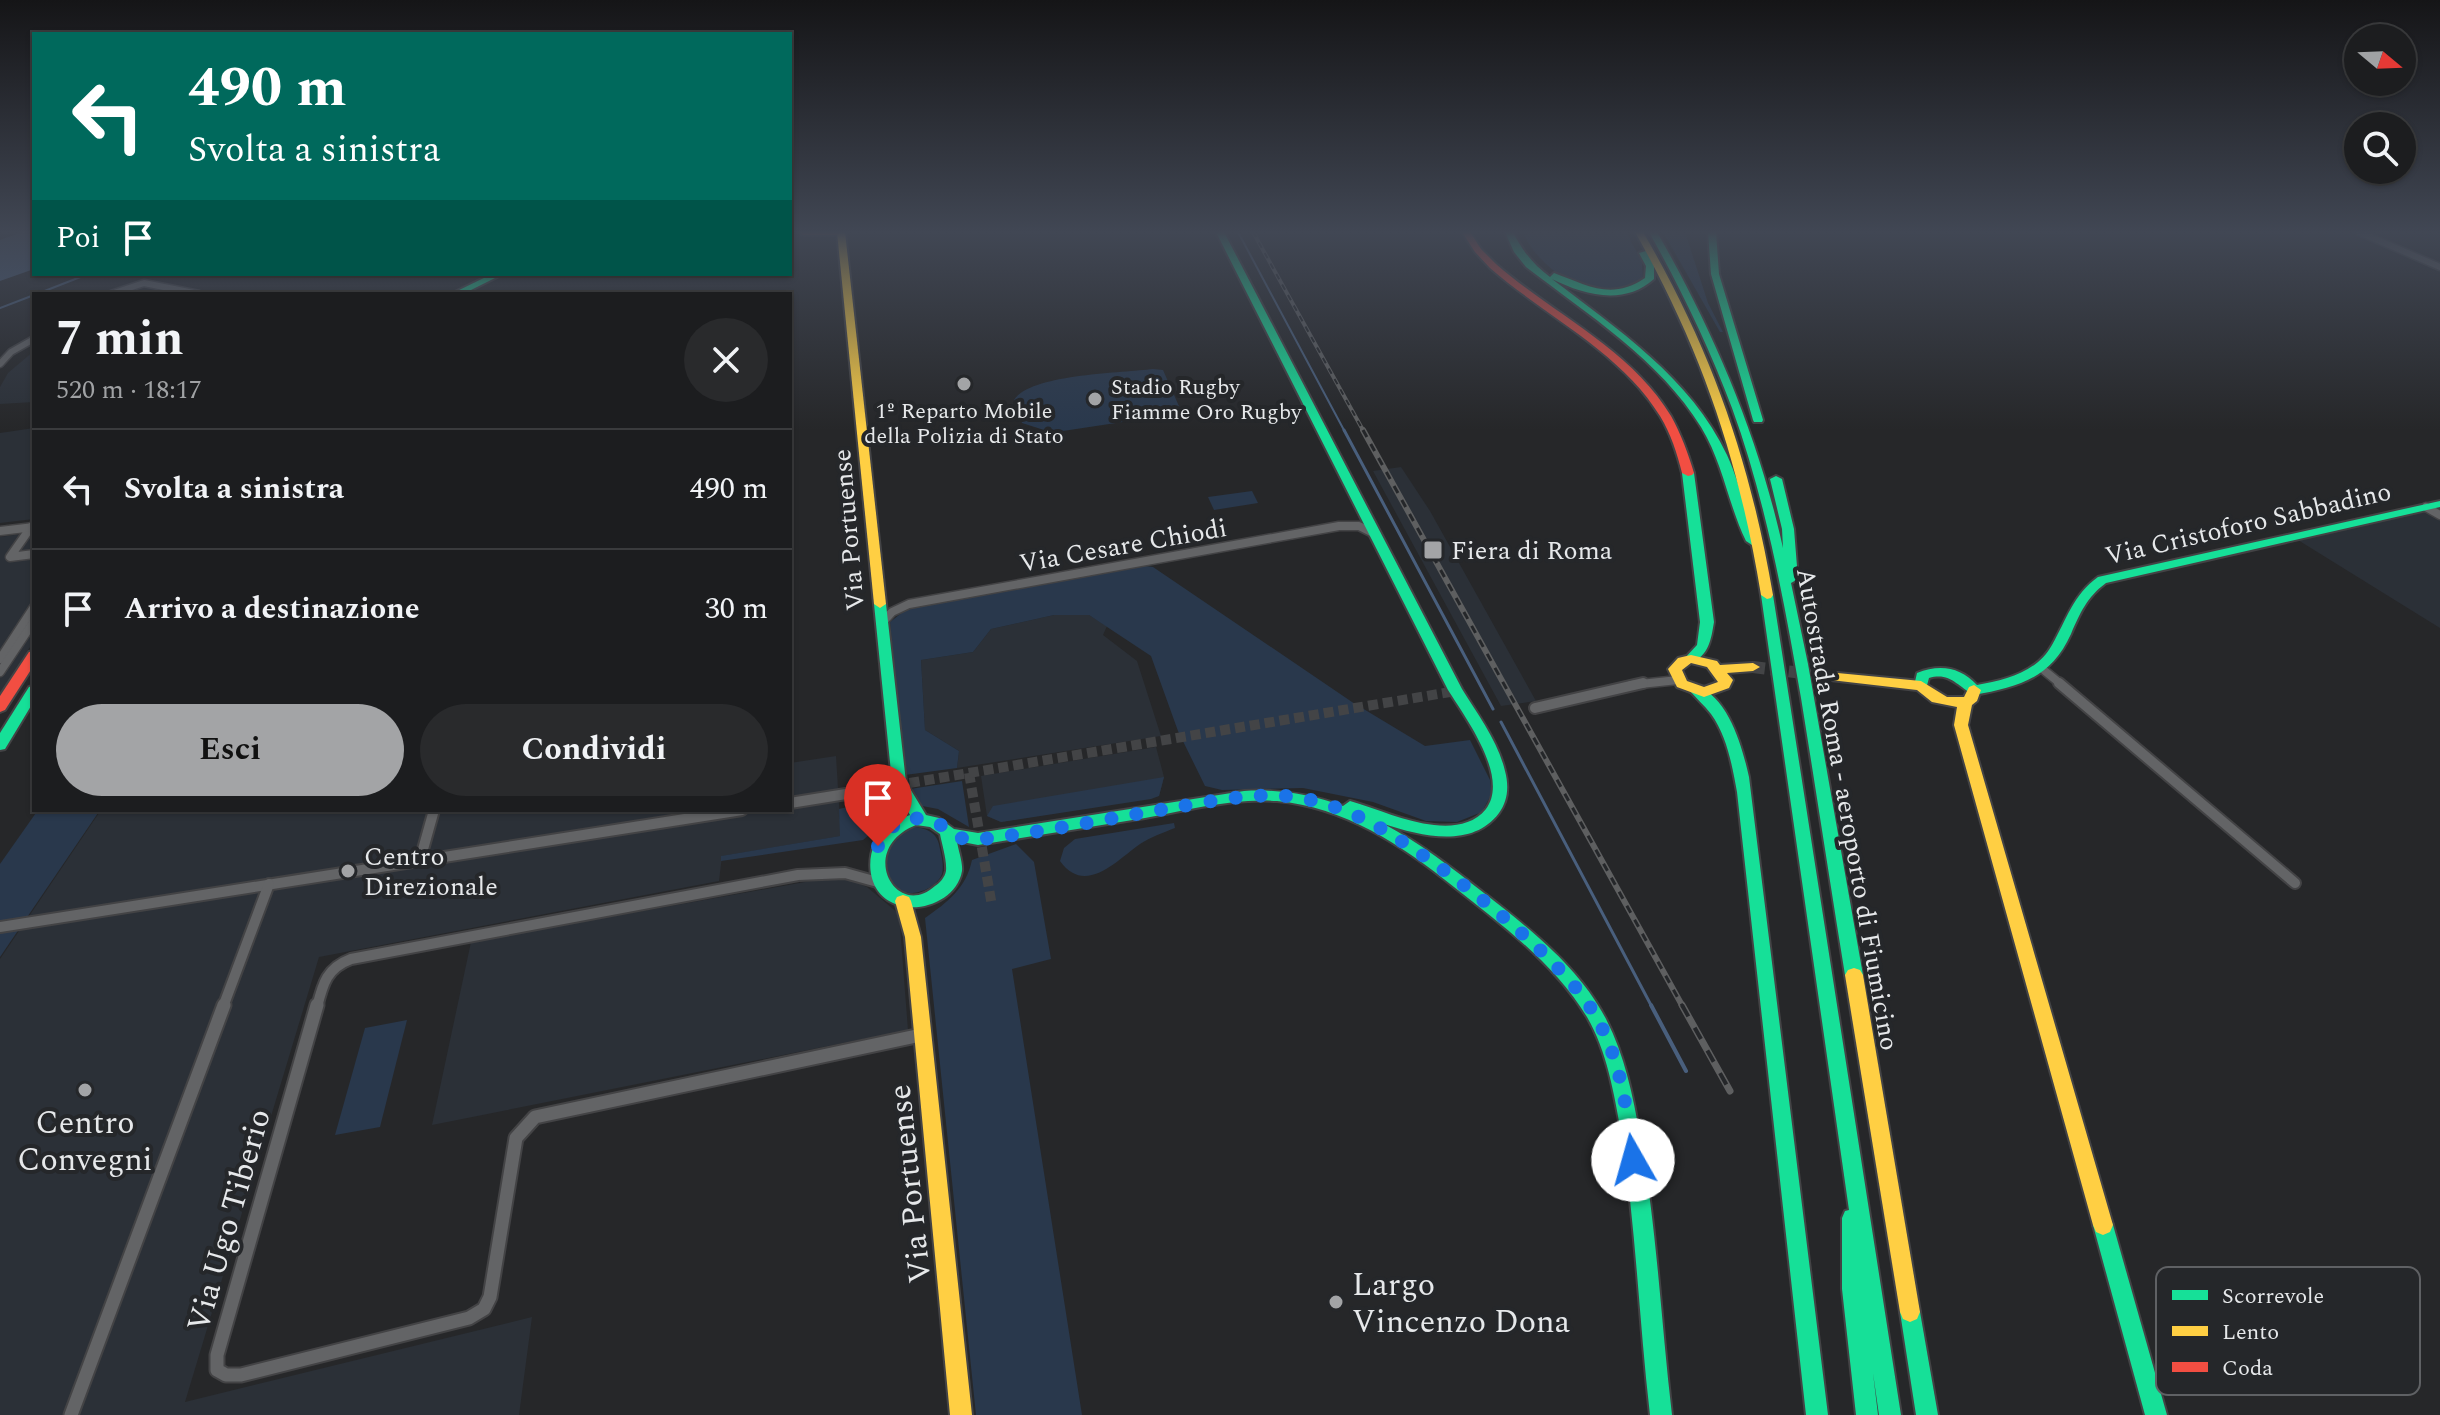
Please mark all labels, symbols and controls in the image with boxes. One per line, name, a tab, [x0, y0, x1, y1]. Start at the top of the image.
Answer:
north arrow	[2344, 24, 2416, 96]
map controls	[2344, 24, 2416, 184]
text: 490 m	[188, 46, 347, 131]
icon: left	[56, 64, 160, 168]
button: search	[2344, 112, 2416, 184]
text: Svolta a sinistra	[188, 123, 441, 178]
text: Poi	[56, 215, 100, 261]
icon: arrive	[116, 216, 160, 260]
text: 7 min	[56, 303, 184, 376]
button: close	[684, 318, 768, 402]
text: 520 m · 18:17	[56, 370, 202, 410]
place label: Stadio Rugby Fiamme Oro Rugby	[1111, 371, 1303, 429]
marker: 1º Reparto Mobile della Polizia di Stato	[955, 375, 973, 393]
marker: Stadio Rugby Fiamme Oro Rugby	[1086, 390, 1104, 408]
place label: 1º Reparto Mobile della Polizia di Stato	[864, 395, 1064, 453]
street label: Via Portuense	[822, 447, 876, 613]
text: Svolta a sinistra	[124, 466, 344, 512]
text: 490 m	[690, 466, 768, 512]
icon: left	[56, 467, 100, 511]
street label: Via Cristoforo Sabbadino	[2101, 472, 2395, 576]
street label: Via Cesare Chiodi	[1016, 508, 1230, 584]
place label: Fiera di Roma	[1451, 531, 1613, 571]
marker: Fiera di Roma	[1422, 539, 1444, 561]
street label: Autostrada Roma - aeroporto di Fiumicino	[1785, 565, 1909, 1054]
text: Arrivo a destinazione	[124, 586, 420, 632]
text: 30 m	[705, 586, 768, 632]
icon: arrive	[56, 587, 100, 631]
button: Esci	[56, 704, 404, 796]
button: Condividi	[420, 704, 768, 796]
pin	[844, 764, 912, 846]
icon: arrive	[856, 776, 900, 820]
place label: Centro Direzionale	[364, 837, 498, 907]
marker: Centro Direzionale	[339, 862, 357, 880]
marker: Centro Convegni	[76, 1081, 94, 1099]
street label: Via Portuense	[876, 1082, 945, 1286]
place label: Centro Convegni	[17, 1099, 153, 1185]
street label: Via Ugo Tiberio	[174, 1103, 285, 1338]
position arrow	[1591, 1118, 1675, 1202]
place label: Largo Vincenzo Dona	[1352, 1261, 1571, 1347]
legend	[2156, 1267, 2420, 1395]
text: Scorrevole	[2222, 1280, 2324, 1313]
marker: Largo Vincenzo Dona	[1327, 1293, 1345, 1311]
text: Lento	[2222, 1316, 2279, 1349]
text: Coda	[2222, 1352, 2273, 1385]

